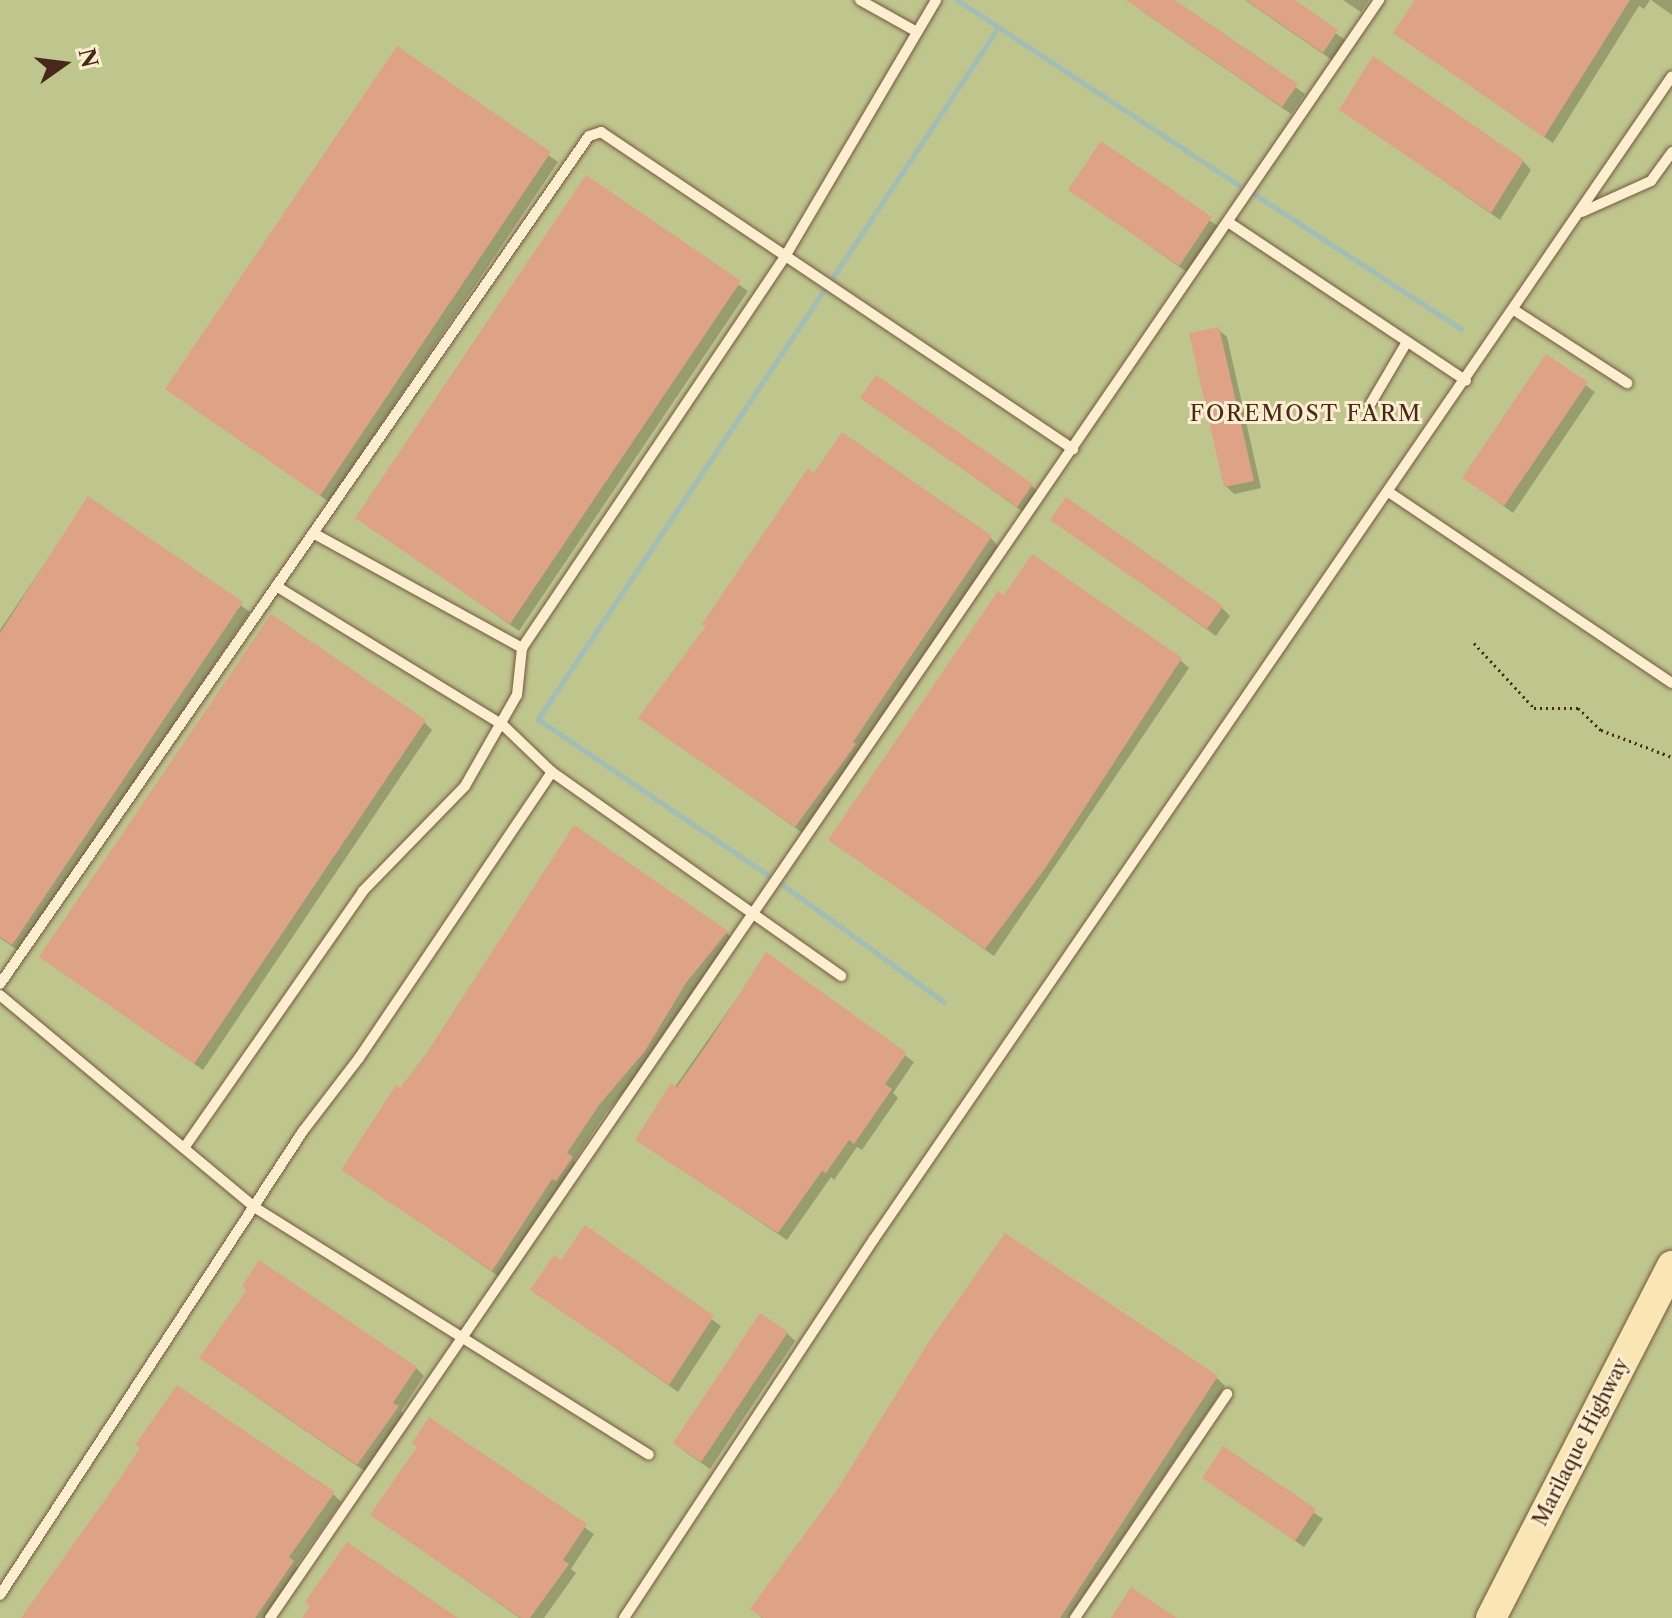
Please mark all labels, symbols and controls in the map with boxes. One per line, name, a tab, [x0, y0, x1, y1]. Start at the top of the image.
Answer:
north arrow	[24, 24, 104, 104]
text: N	[72, 46, 103, 71]
district label: FOREMOST FARM	[1190, 401, 1422, 427]
street label: Marilaque Highway	[1528, 1354, 1634, 1530]

